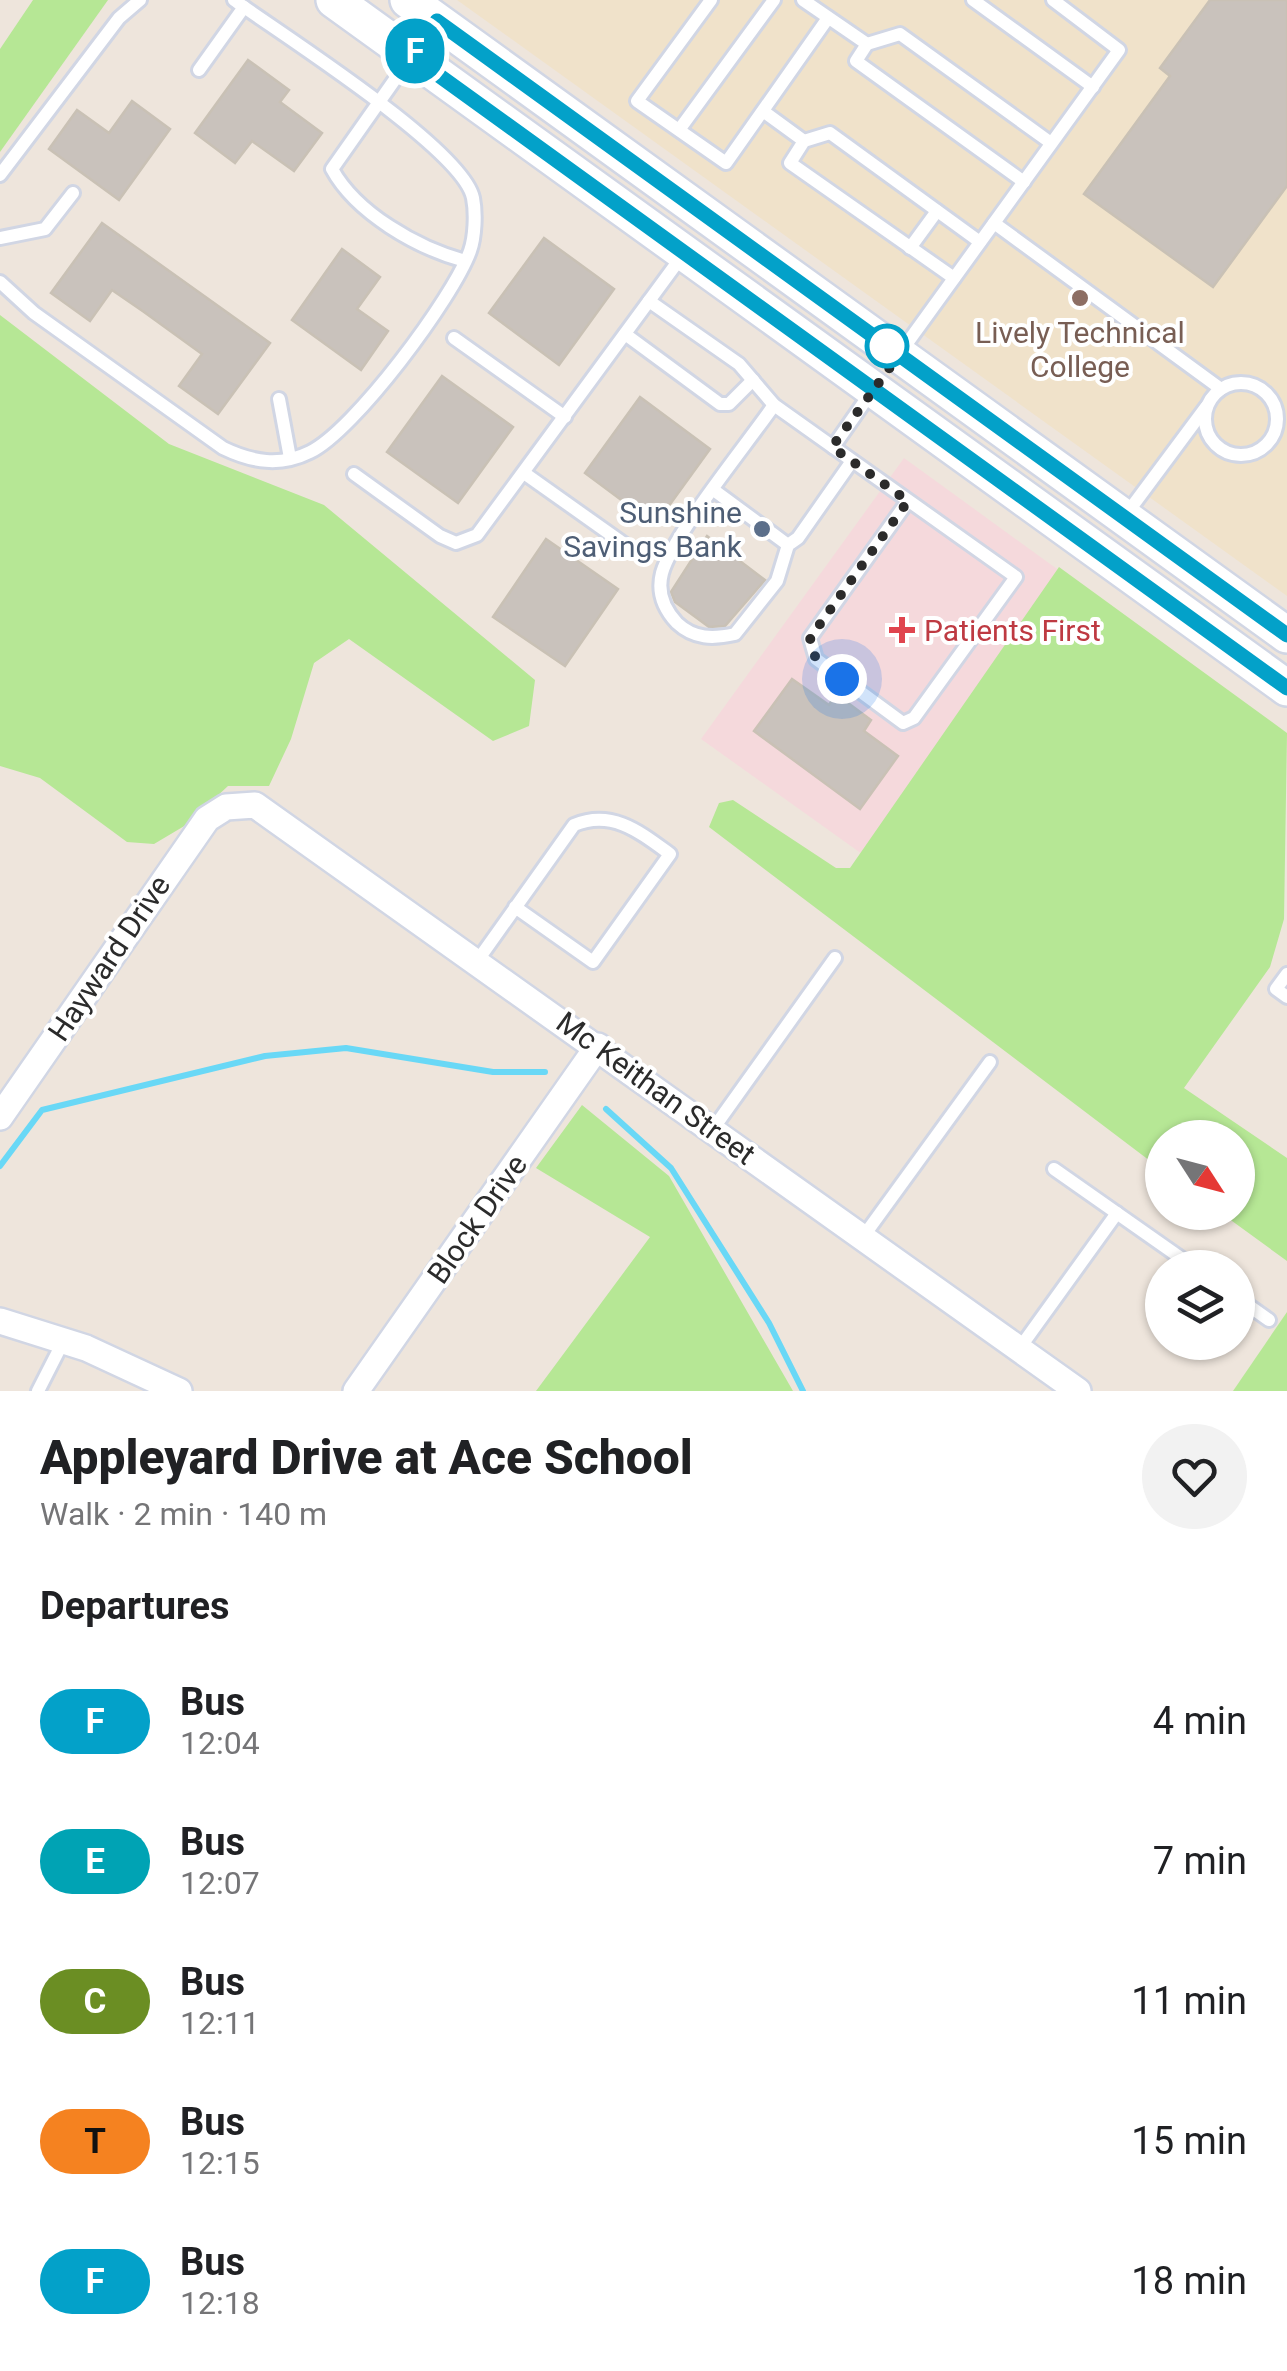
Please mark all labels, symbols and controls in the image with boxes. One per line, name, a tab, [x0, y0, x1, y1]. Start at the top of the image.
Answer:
line badge: F	[382, 18, 448, 84]
text: F	[405, 31, 425, 72]
marker: Lively Technical College	[1069, 287, 1091, 309]
place label: Lively Technical College	[975, 315, 1185, 384]
unlabelled marker	[866, 325, 908, 367]
place label: Sunshine Savings Bank	[563, 495, 743, 564]
marker: Sunshine Savings Bank	[751, 518, 773, 540]
place label: Patients First	[924, 613, 1101, 648]
marker: Patients First	[889, 617, 915, 643]
your location	[817, 654, 867, 704]
street label: Hayward Drive	[41, 869, 177, 1047]
street label: Mc Keithan Street	[550, 1004, 762, 1172]
north arrow	[1145, 1120, 1255, 1230]
map controls	[1145, 1120, 1255, 1360]
street label: Block Drive	[420, 1148, 534, 1290]
button: layers	[1145, 1250, 1255, 1360]
button: heart	[1142, 1424, 1247, 1529]
text: Appleyard Drive at Ace School	[40, 1429, 693, 1486]
text: Walk · 2 min · 140 m	[40, 1495, 327, 1533]
text: Departures	[40, 1584, 230, 1628]
text: Bus	[180, 1680, 245, 1724]
text: 4 min	[1153, 1699, 1247, 1743]
text: F	[85, 1701, 105, 1742]
text: 12:04	[180, 1724, 260, 1762]
text: Bus	[180, 1820, 245, 1864]
text: 7 min	[1153, 1839, 1247, 1883]
text: E	[85, 1841, 105, 1882]
text: 12:07	[180, 1864, 260, 1902]
text: Bus	[180, 1960, 245, 2004]
text: 11 min	[1131, 1979, 1247, 2023]
text: C	[84, 1981, 106, 2022]
text: 12:11	[180, 2004, 260, 2042]
text: Bus	[180, 2100, 245, 2144]
text: 15 min	[1131, 2119, 1247, 2163]
text: T	[84, 2121, 106, 2162]
text: 12:15	[180, 2144, 260, 2182]
text: Bus	[180, 2240, 245, 2284]
text: 18 min	[1131, 2259, 1247, 2303]
text: F	[85, 2261, 105, 2302]
text: 12:18	[180, 2284, 260, 2322]

